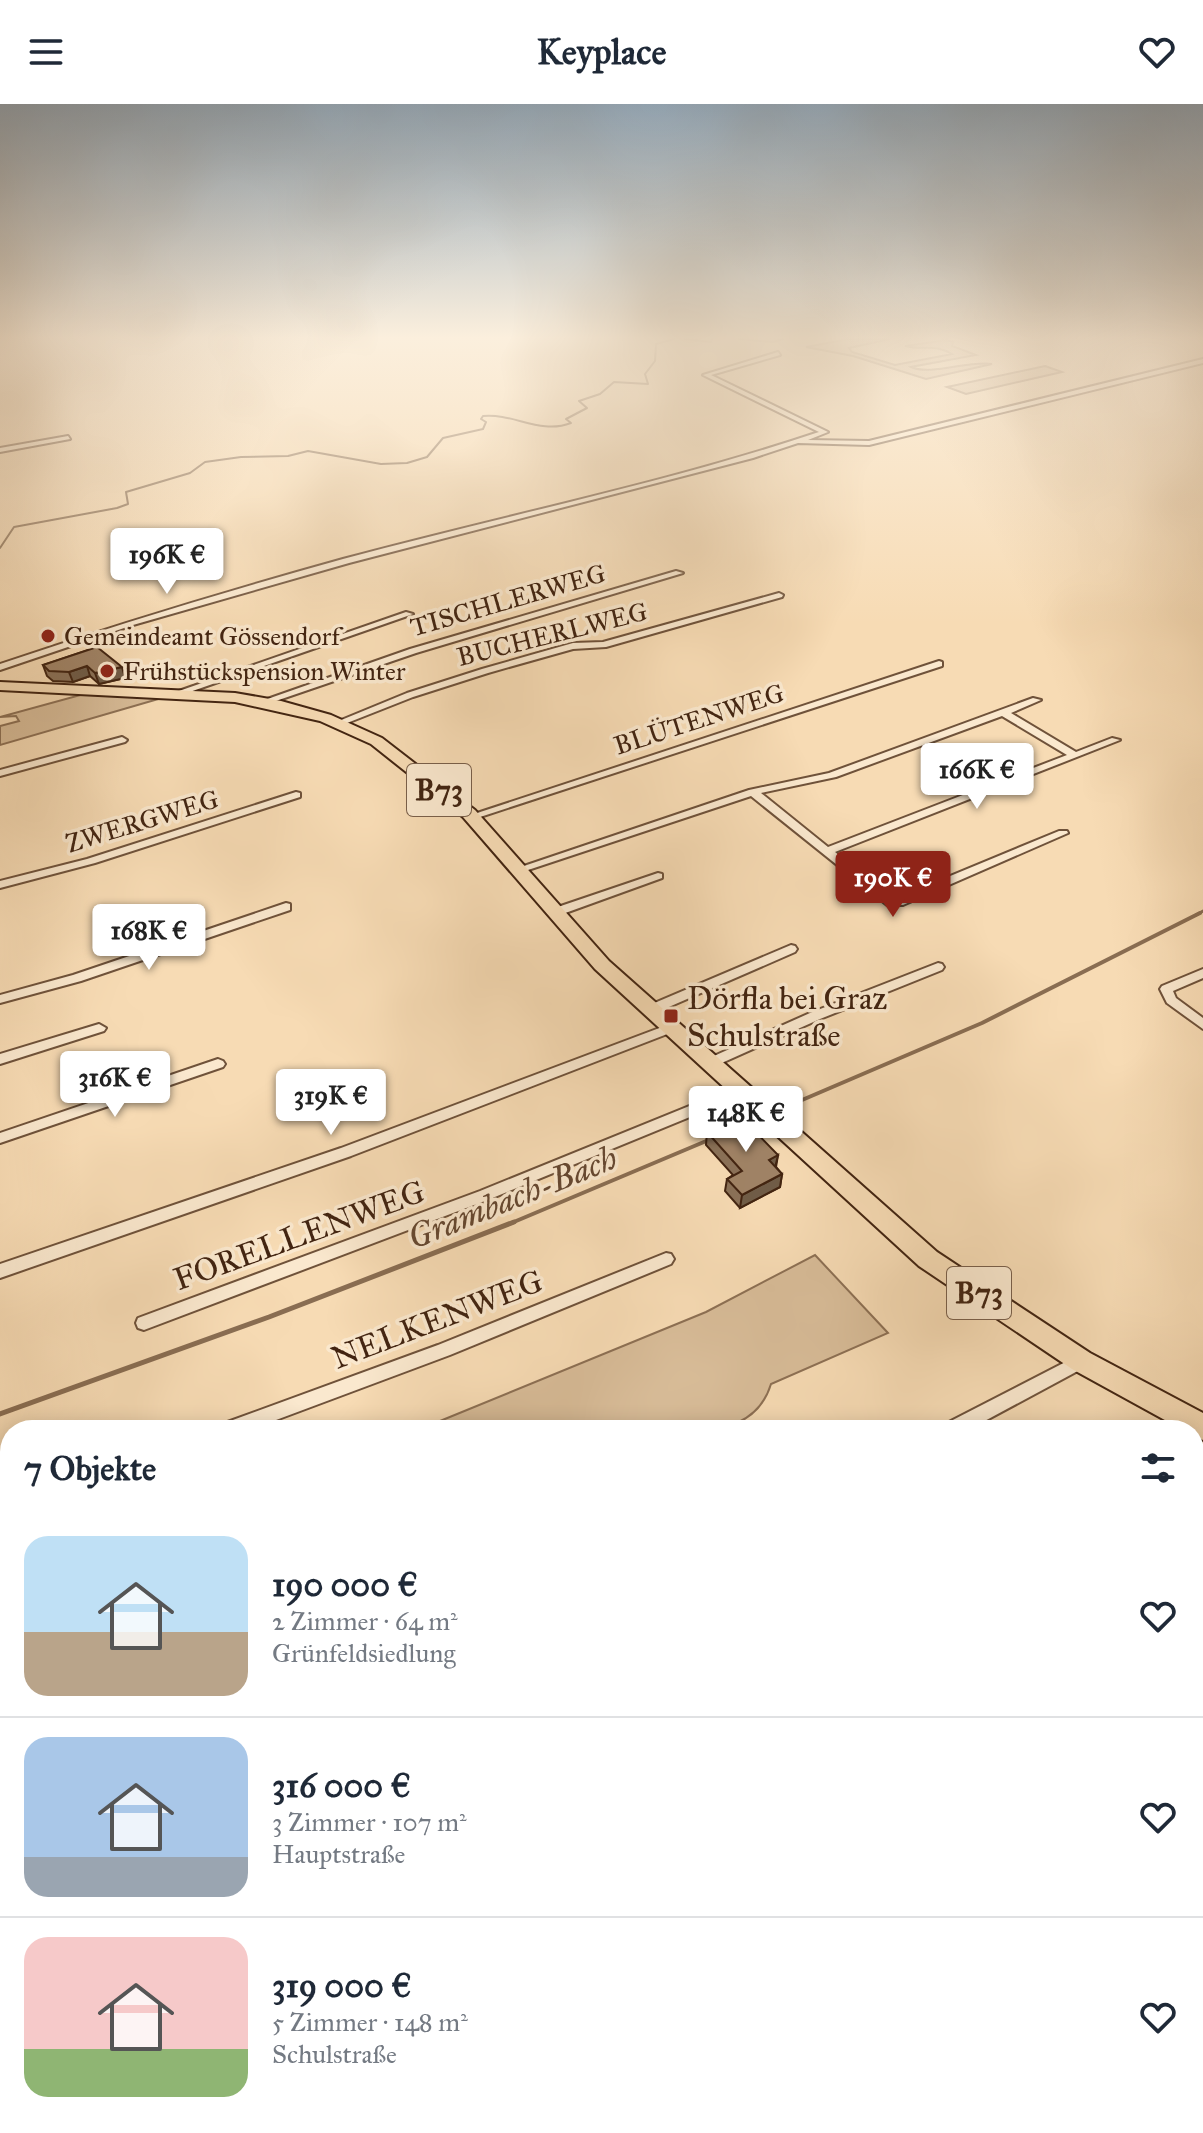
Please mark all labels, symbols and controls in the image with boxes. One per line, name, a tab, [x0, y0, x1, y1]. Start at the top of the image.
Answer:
icon: menu	[24, 30, 68, 74]
text: Keyplace	[537, 30, 666, 74]
icon: heart	[1135, 30, 1179, 74]
pin: 196K €	[102, 528, 232, 596]
text: 196K €	[128, 538, 206, 570]
street label: TISCHLERWEG	[407, 557, 609, 643]
street label: BUCHERLWEG	[453, 595, 651, 673]
place label: Gemeindeamt Gössendorf	[64, 620, 344, 652]
marker: Gemeindeamt Gössendorf	[39, 627, 57, 645]
place label: Frühstückspension Winter	[123, 655, 406, 687]
marker: Frühstückspension Winter	[98, 662, 116, 680]
street label: BLÜTENWEG	[610, 676, 788, 762]
pin: 166K €	[912, 743, 1042, 811]
text: 166K €	[939, 753, 1015, 785]
road number: B73	[407, 764, 471, 816]
street label: ZWERGWEG	[62, 783, 222, 859]
pin: 190K €	[828, 851, 958, 919]
text: 190K €	[854, 861, 933, 893]
pin: 168K €	[84, 904, 214, 972]
text: 168K €	[110, 914, 188, 946]
place label: Dörfla bei Graz Schulstraße	[687, 979, 887, 1055]
marker: Dörfla bei Graz Schulstraße	[662, 1007, 680, 1025]
pin: 316K €	[50, 1051, 180, 1119]
text: 316K €	[78, 1061, 152, 1093]
pin: 319K €	[266, 1069, 396, 1137]
text: 319K €	[294, 1079, 368, 1111]
pin: 148K €	[681, 1086, 811, 1154]
text: 148K €	[707, 1096, 785, 1128]
water label: Grambach-Bach	[402, 1137, 623, 1258]
street label: FORELLENWEG	[168, 1172, 430, 1299]
street label: NELKENWEG	[326, 1261, 548, 1378]
road number: B73	[947, 1267, 1011, 1319]
icon: filters	[1136, 1446, 1180, 1490]
text: 7 Objekte	[24, 1448, 156, 1489]
text: 190 000 €	[272, 1564, 418, 1605]
icon: home	[88, 1568, 184, 1664]
icon: heart	[1136, 1594, 1180, 1638]
text: 2 Zimmer · 64 m²	[272, 1605, 458, 1637]
text: Grünfeldsiedlung	[272, 1637, 456, 1669]
text: 316 000 €	[272, 1765, 411, 1806]
icon: home	[88, 1769, 184, 1865]
icon: heart	[1136, 1795, 1180, 1839]
text: 3 Zimmer · 107 m²	[272, 1806, 467, 1838]
text: Hauptstraße	[272, 1838, 405, 1870]
text: 319 000 €	[272, 1965, 412, 2006]
icon: home	[88, 1969, 184, 2065]
icon: heart	[1136, 1995, 1180, 2039]
text: 5 Zimmer · 148 m²	[272, 2006, 468, 2038]
text: Schulstraße	[272, 2038, 397, 2070]

